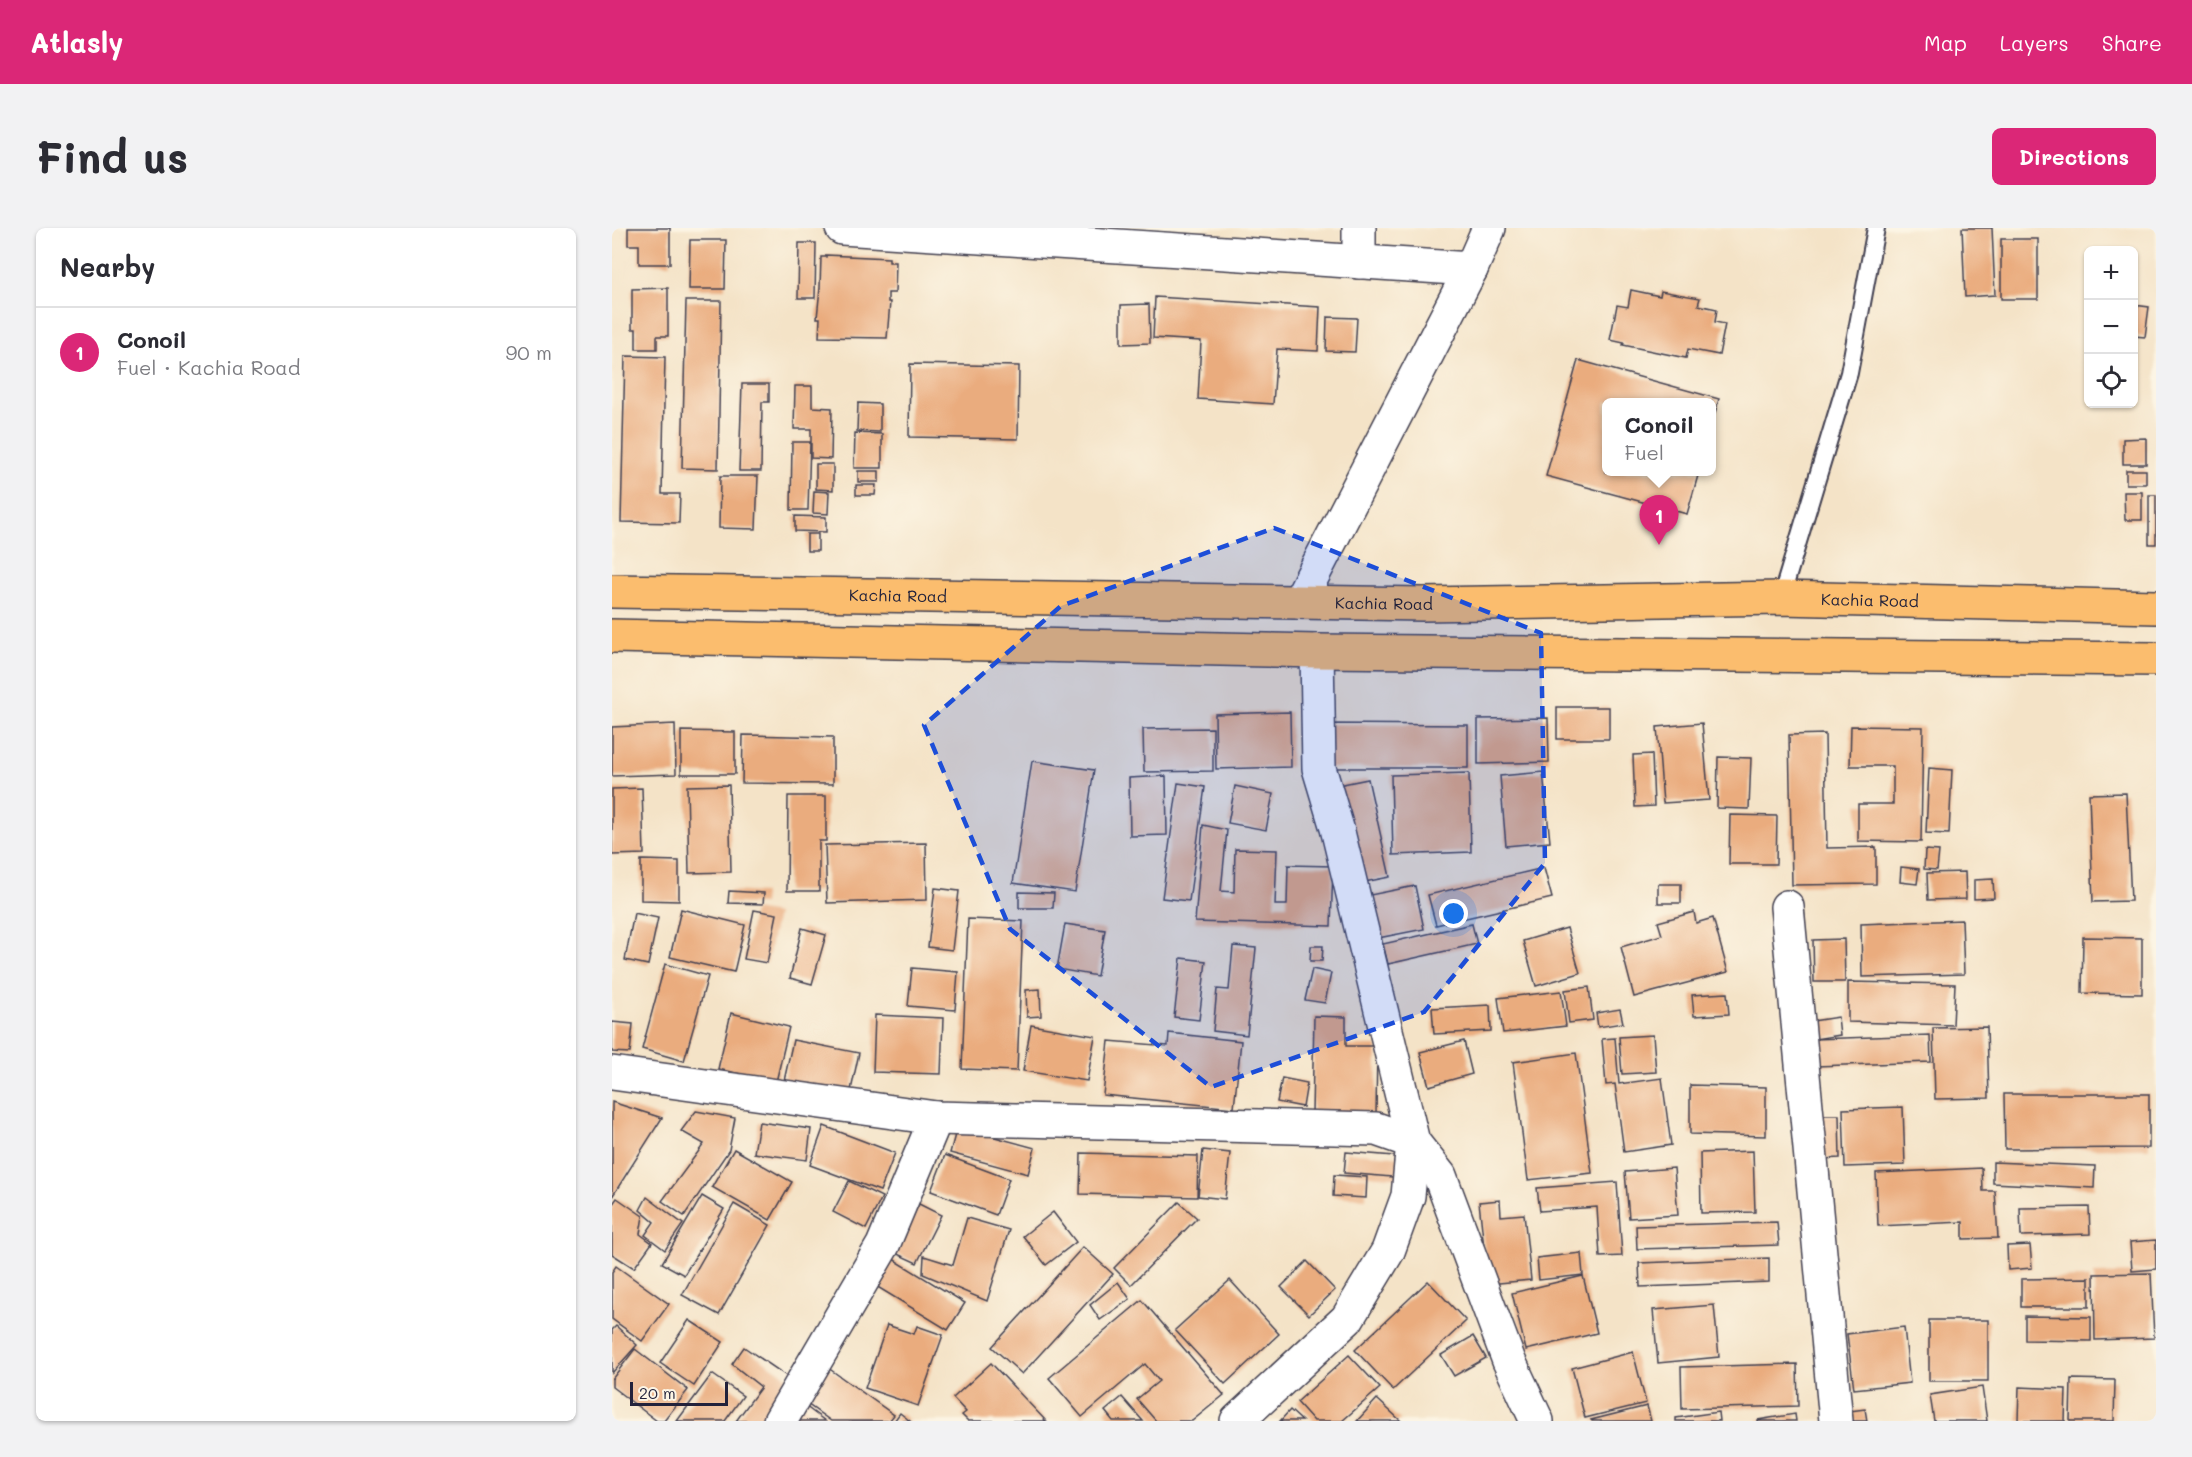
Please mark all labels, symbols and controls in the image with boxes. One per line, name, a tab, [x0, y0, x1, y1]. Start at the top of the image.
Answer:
text: Atlasly	[30, 24, 124, 60]
text: Map	[1924, 29, 1967, 56]
text: Layers	[2000, 29, 2069, 56]
text: Share	[2102, 29, 2162, 56]
button: Directions	[1992, 128, 2156, 185]
text: Find us	[36, 129, 188, 184]
map controls	[2084, 246, 2138, 408]
button: +	[2084, 246, 2138, 300]
text: Nearby	[60, 250, 155, 284]
button: −	[2084, 300, 2138, 354]
text: Conoil	[117, 325, 186, 354]
text: 1	[75, 339, 84, 365]
text: 90 m	[506, 339, 552, 365]
text: Fuel · Kachia Road	[117, 354, 300, 380]
button: locate	[2084, 354, 2138, 408]
popup	[1602, 398, 1716, 476]
text: Conoil	[1624, 410, 1694, 439]
text: Fuel	[1624, 439, 1664, 465]
pin: 1	[1640, 496, 1678, 545]
street label: Kachia Road	[849, 584, 947, 606]
street label: Kachia Road	[1821, 588, 1919, 611]
street label: Kachia Road	[1335, 592, 1433, 614]
your location	[1439, 899, 1468, 928]
scale bar	[630, 1379, 728, 1406]
text: 20 m	[639, 1382, 676, 1403]

